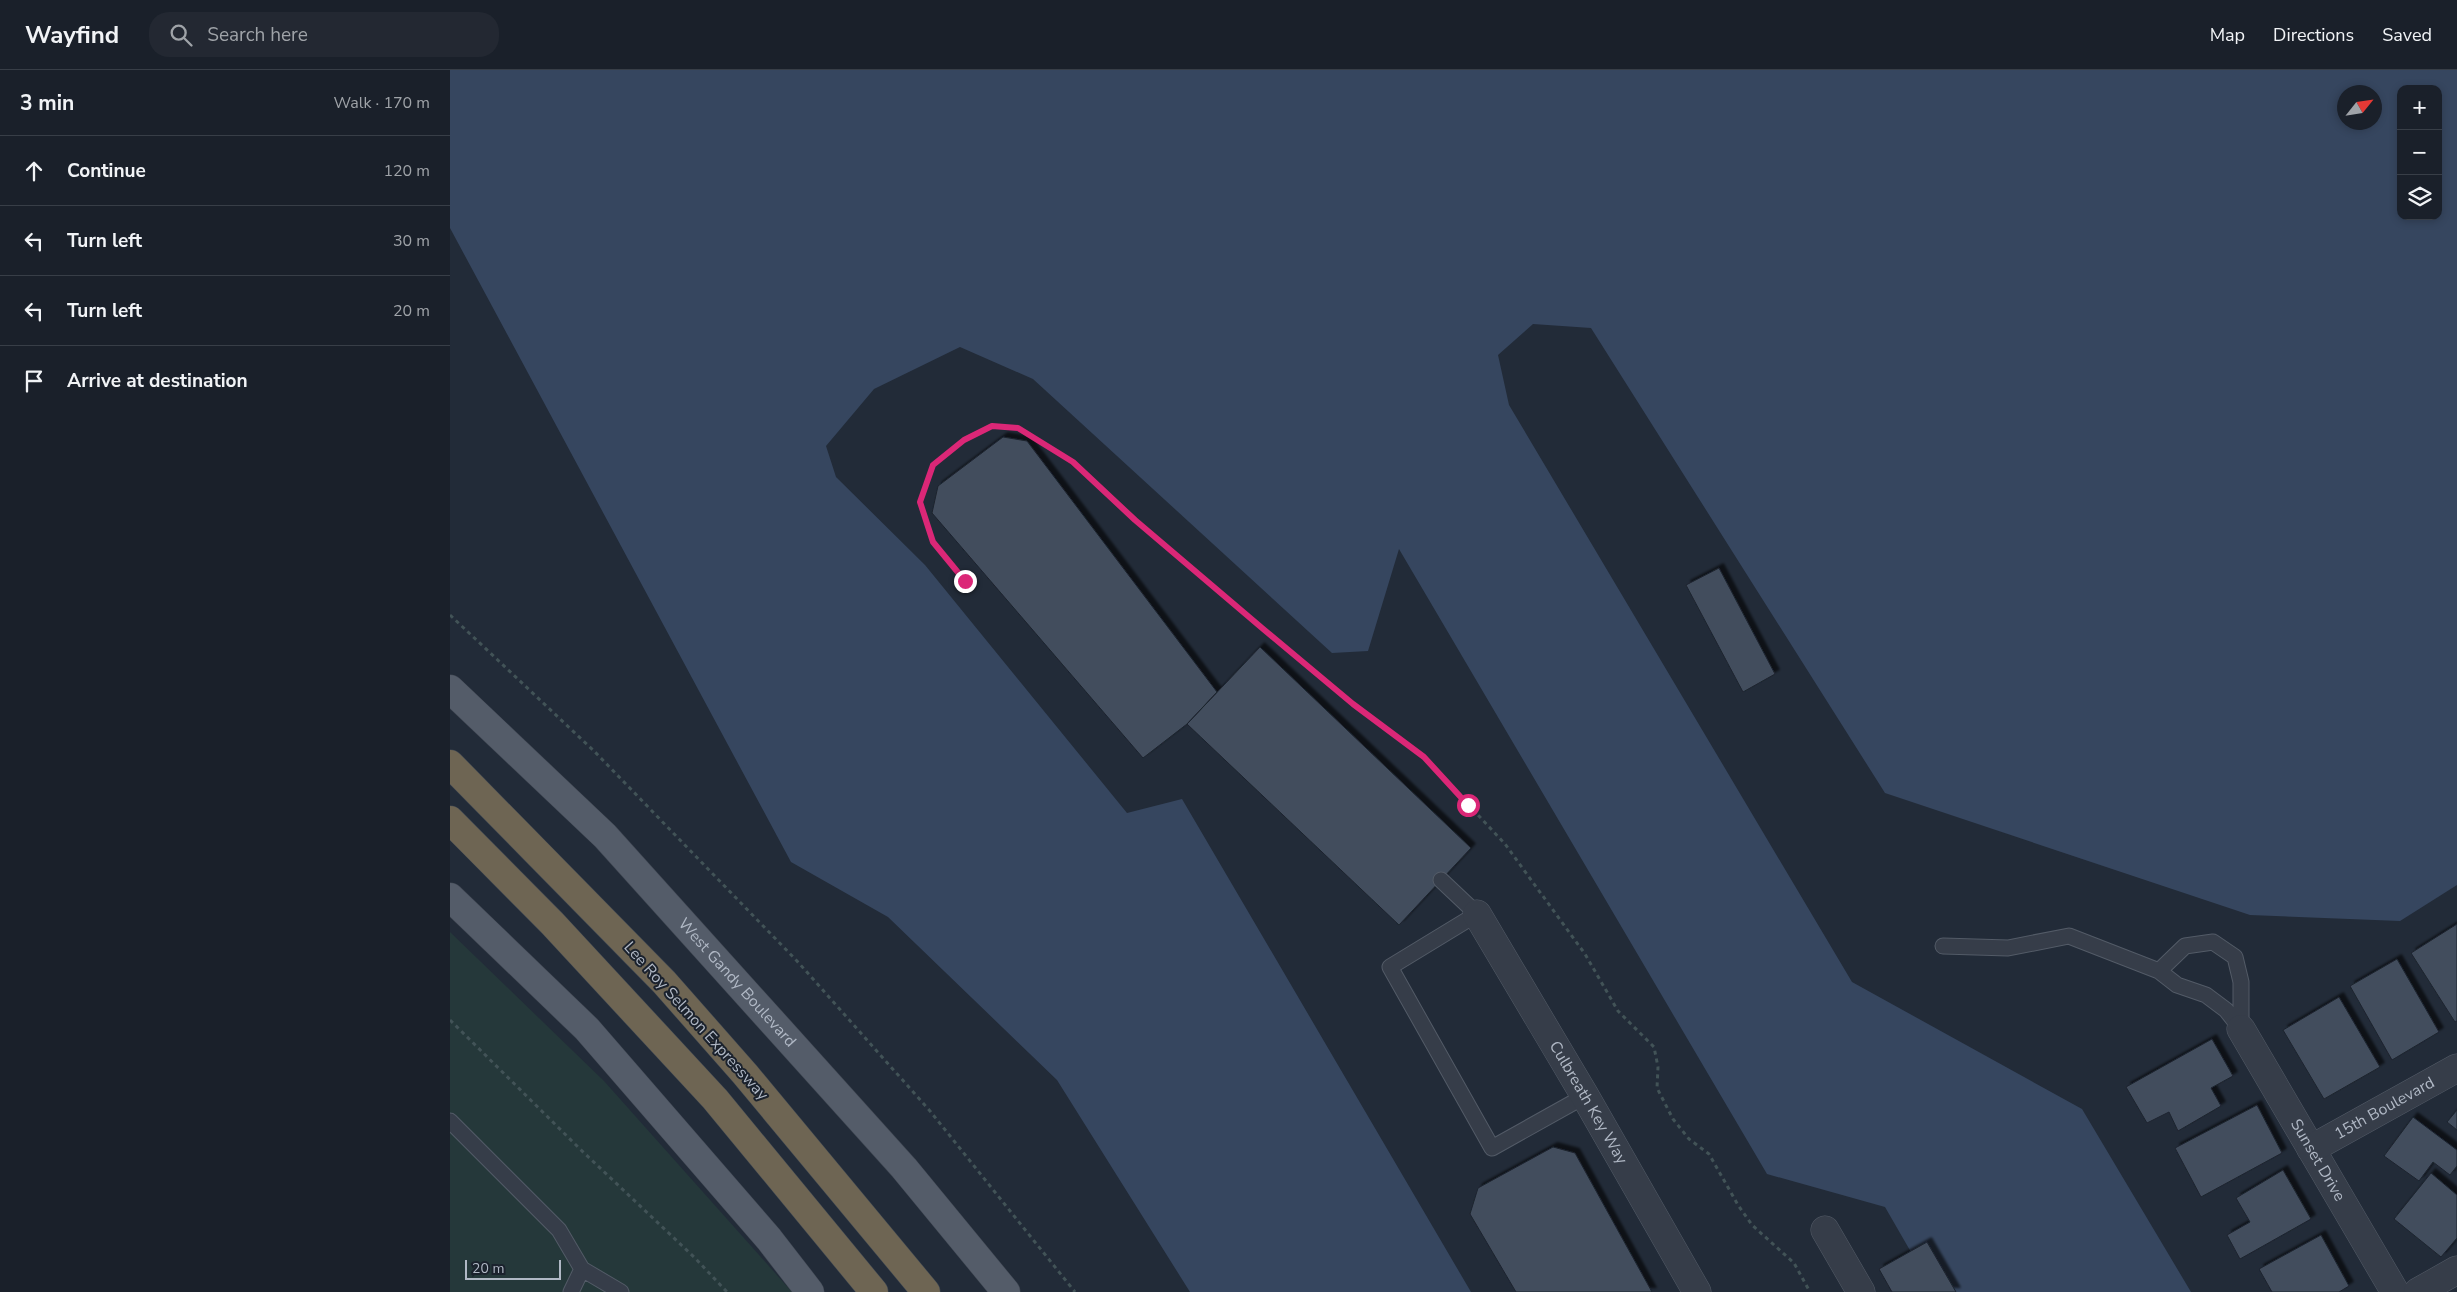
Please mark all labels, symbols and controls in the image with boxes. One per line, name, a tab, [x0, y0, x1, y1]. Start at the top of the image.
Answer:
search box	[149, 12, 499, 57]
text: Wayfind	[25, 19, 119, 51]
icon: search	[167, 21, 195, 49]
text: Search here	[207, 22, 308, 48]
text: Map	[2210, 23, 2245, 47]
text: Directions	[2273, 23, 2354, 47]
text: Saved	[2382, 23, 2432, 47]
north arrow	[2337, 85, 2382, 130]
map controls	[2397, 85, 2442, 220]
button: +	[2397, 85, 2442, 130]
text: 3 min	[20, 89, 74, 117]
text: Walk · 170 m	[334, 92, 430, 114]
button: −	[2397, 130, 2442, 175]
icon: ahead	[20, 157, 48, 185]
text: Continue	[67, 158, 146, 184]
text: 120 m	[383, 160, 430, 182]
button: layers	[2397, 175, 2442, 220]
icon: left	[20, 227, 48, 255]
text: Turn left	[67, 228, 142, 254]
text: 30 m	[393, 230, 430, 252]
icon: left	[20, 297, 48, 325]
text: Turn left	[67, 298, 142, 324]
text: 20 m	[393, 300, 430, 322]
icon: arrive	[20, 367, 48, 395]
text: Arrive at destination	[67, 368, 248, 394]
route end	[954, 570, 977, 593]
route start	[1457, 794, 1480, 817]
street label: West Gandy Boulevard	[673, 913, 801, 1052]
street label: Lee Roy Selmon Expressway	[619, 937, 774, 1106]
street label: Culbreath Key Way	[1544, 1037, 1633, 1169]
street label: 15th Boulevard	[2330, 1072, 2438, 1145]
street label: Sunset Drive	[2285, 1115, 2351, 1205]
scale bar	[465, 1257, 561, 1280]
text: 20 m	[472, 1259, 504, 1278]

